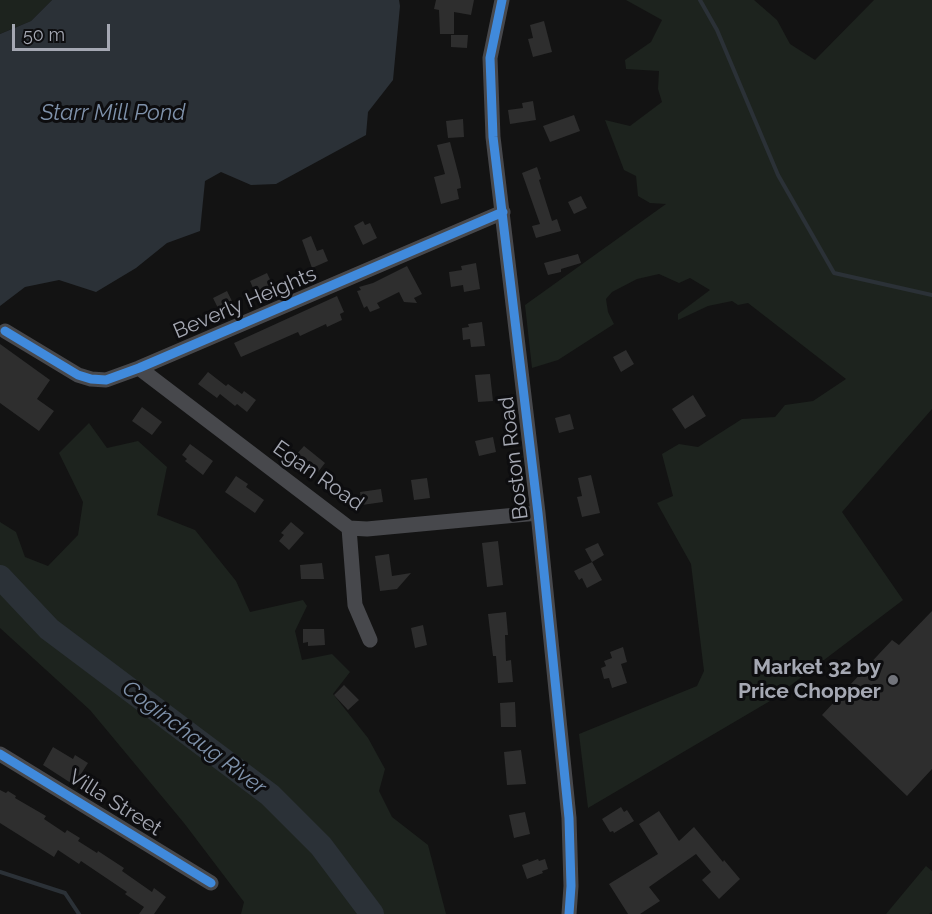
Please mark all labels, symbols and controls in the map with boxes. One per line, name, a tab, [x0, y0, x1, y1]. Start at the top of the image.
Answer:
scale bar	[15, 12, 112, 50]
text: 50 m	[23, 24, 65, 45]
water label: Starr Mill Pond	[41, 100, 185, 126]
street label: Beverly Heights	[170, 261, 320, 345]
street label: Boston Road	[494, 395, 534, 521]
street label: Egan Road	[268, 436, 368, 516]
place label: Market 32 by Price Chopper	[738, 655, 881, 705]
marker: Market 32 by Price Chopper	[886, 673, 900, 687]
water label: Coginchaug River	[117, 675, 271, 801]
street label: Villa Street	[64, 764, 166, 842]

